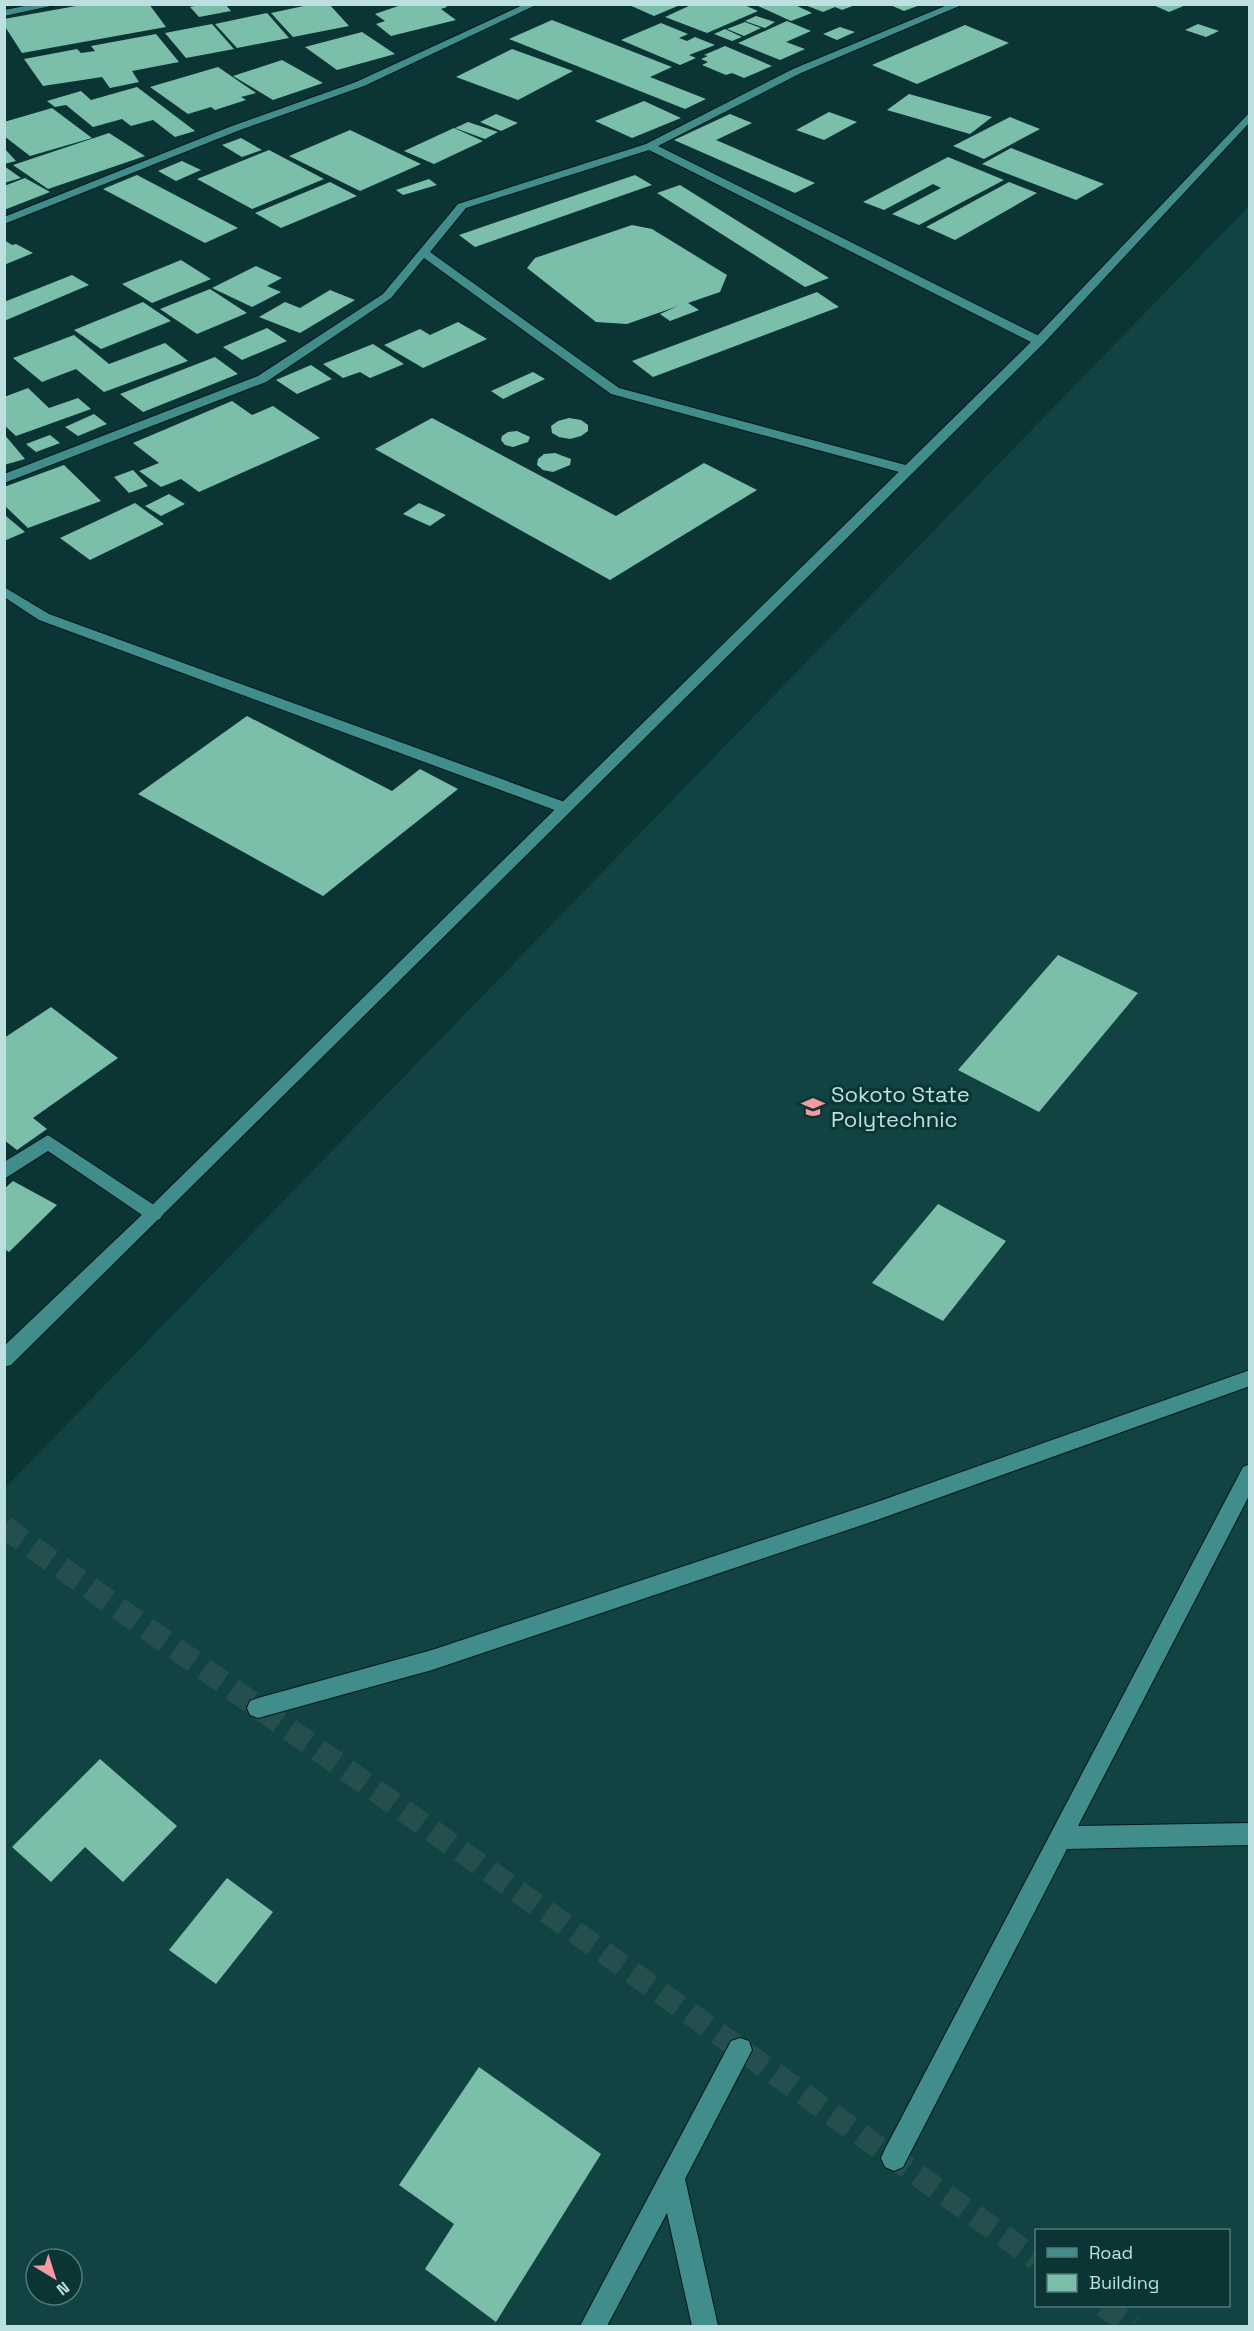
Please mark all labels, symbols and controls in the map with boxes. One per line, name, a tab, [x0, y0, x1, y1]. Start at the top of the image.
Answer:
place label: Sokoto State Polytechnic	[831, 1080, 970, 1133]
school or university icon: Sokoto State Polytechnic	[800, 1094, 826, 1120]
legend	[1035, 2229, 1230, 2307]
text: Road	[1089, 2241, 1133, 2264]
north arrow	[24, 2247, 84, 2307]
text: Building	[1089, 2271, 1159, 2294]
text: N	[52, 2277, 74, 2300]

